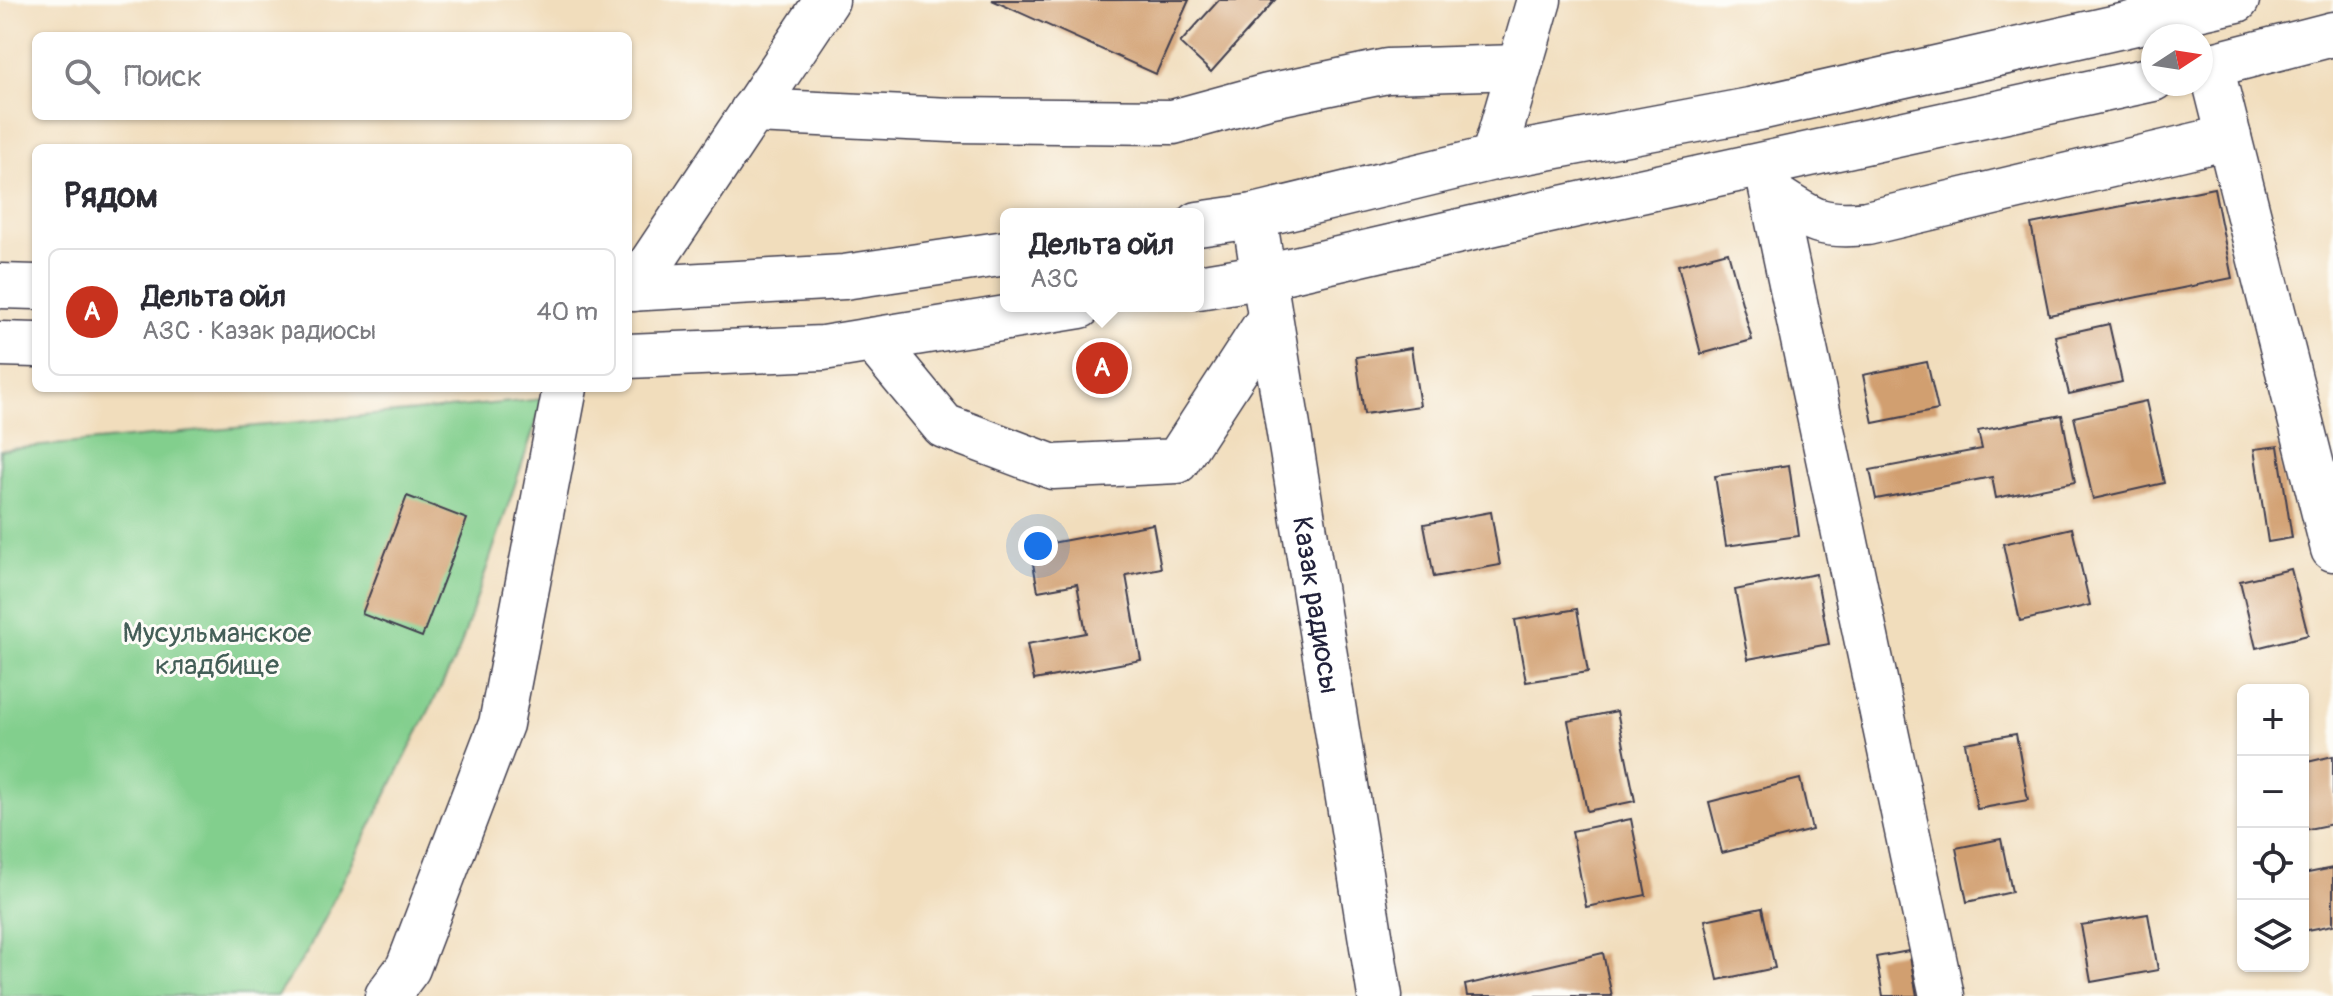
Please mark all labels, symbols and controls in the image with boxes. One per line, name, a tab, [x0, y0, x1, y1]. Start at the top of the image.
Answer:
north arrow	[2141, 24, 2213, 96]
search box	[32, 32, 632, 120]
icon: search	[60, 54, 104, 98]
text: Поиск	[124, 58, 202, 95]
text: Рядом	[64, 175, 158, 218]
popup	[1000, 208, 1204, 312]
text: Дельта ойл	[1030, 226, 1174, 263]
text: АЗС	[1030, 263, 1078, 295]
text: Дельта ойл	[142, 278, 286, 315]
text: A	[84, 296, 100, 328]
text: 40 m	[536, 296, 598, 328]
text: АЗС · Казак радиосы	[142, 315, 376, 347]
pin: A	[1076, 338, 1128, 398]
street label: Казак радиосы	[1284, 514, 1347, 696]
your location	[1018, 526, 1058, 566]
park label: Мусульманское кладбище	[123, 616, 312, 683]
map controls	[2237, 684, 2309, 972]
button: +	[2237, 684, 2309, 756]
button: −	[2237, 756, 2309, 828]
button: locate	[2237, 828, 2309, 900]
button: layers	[2237, 900, 2309, 972]

